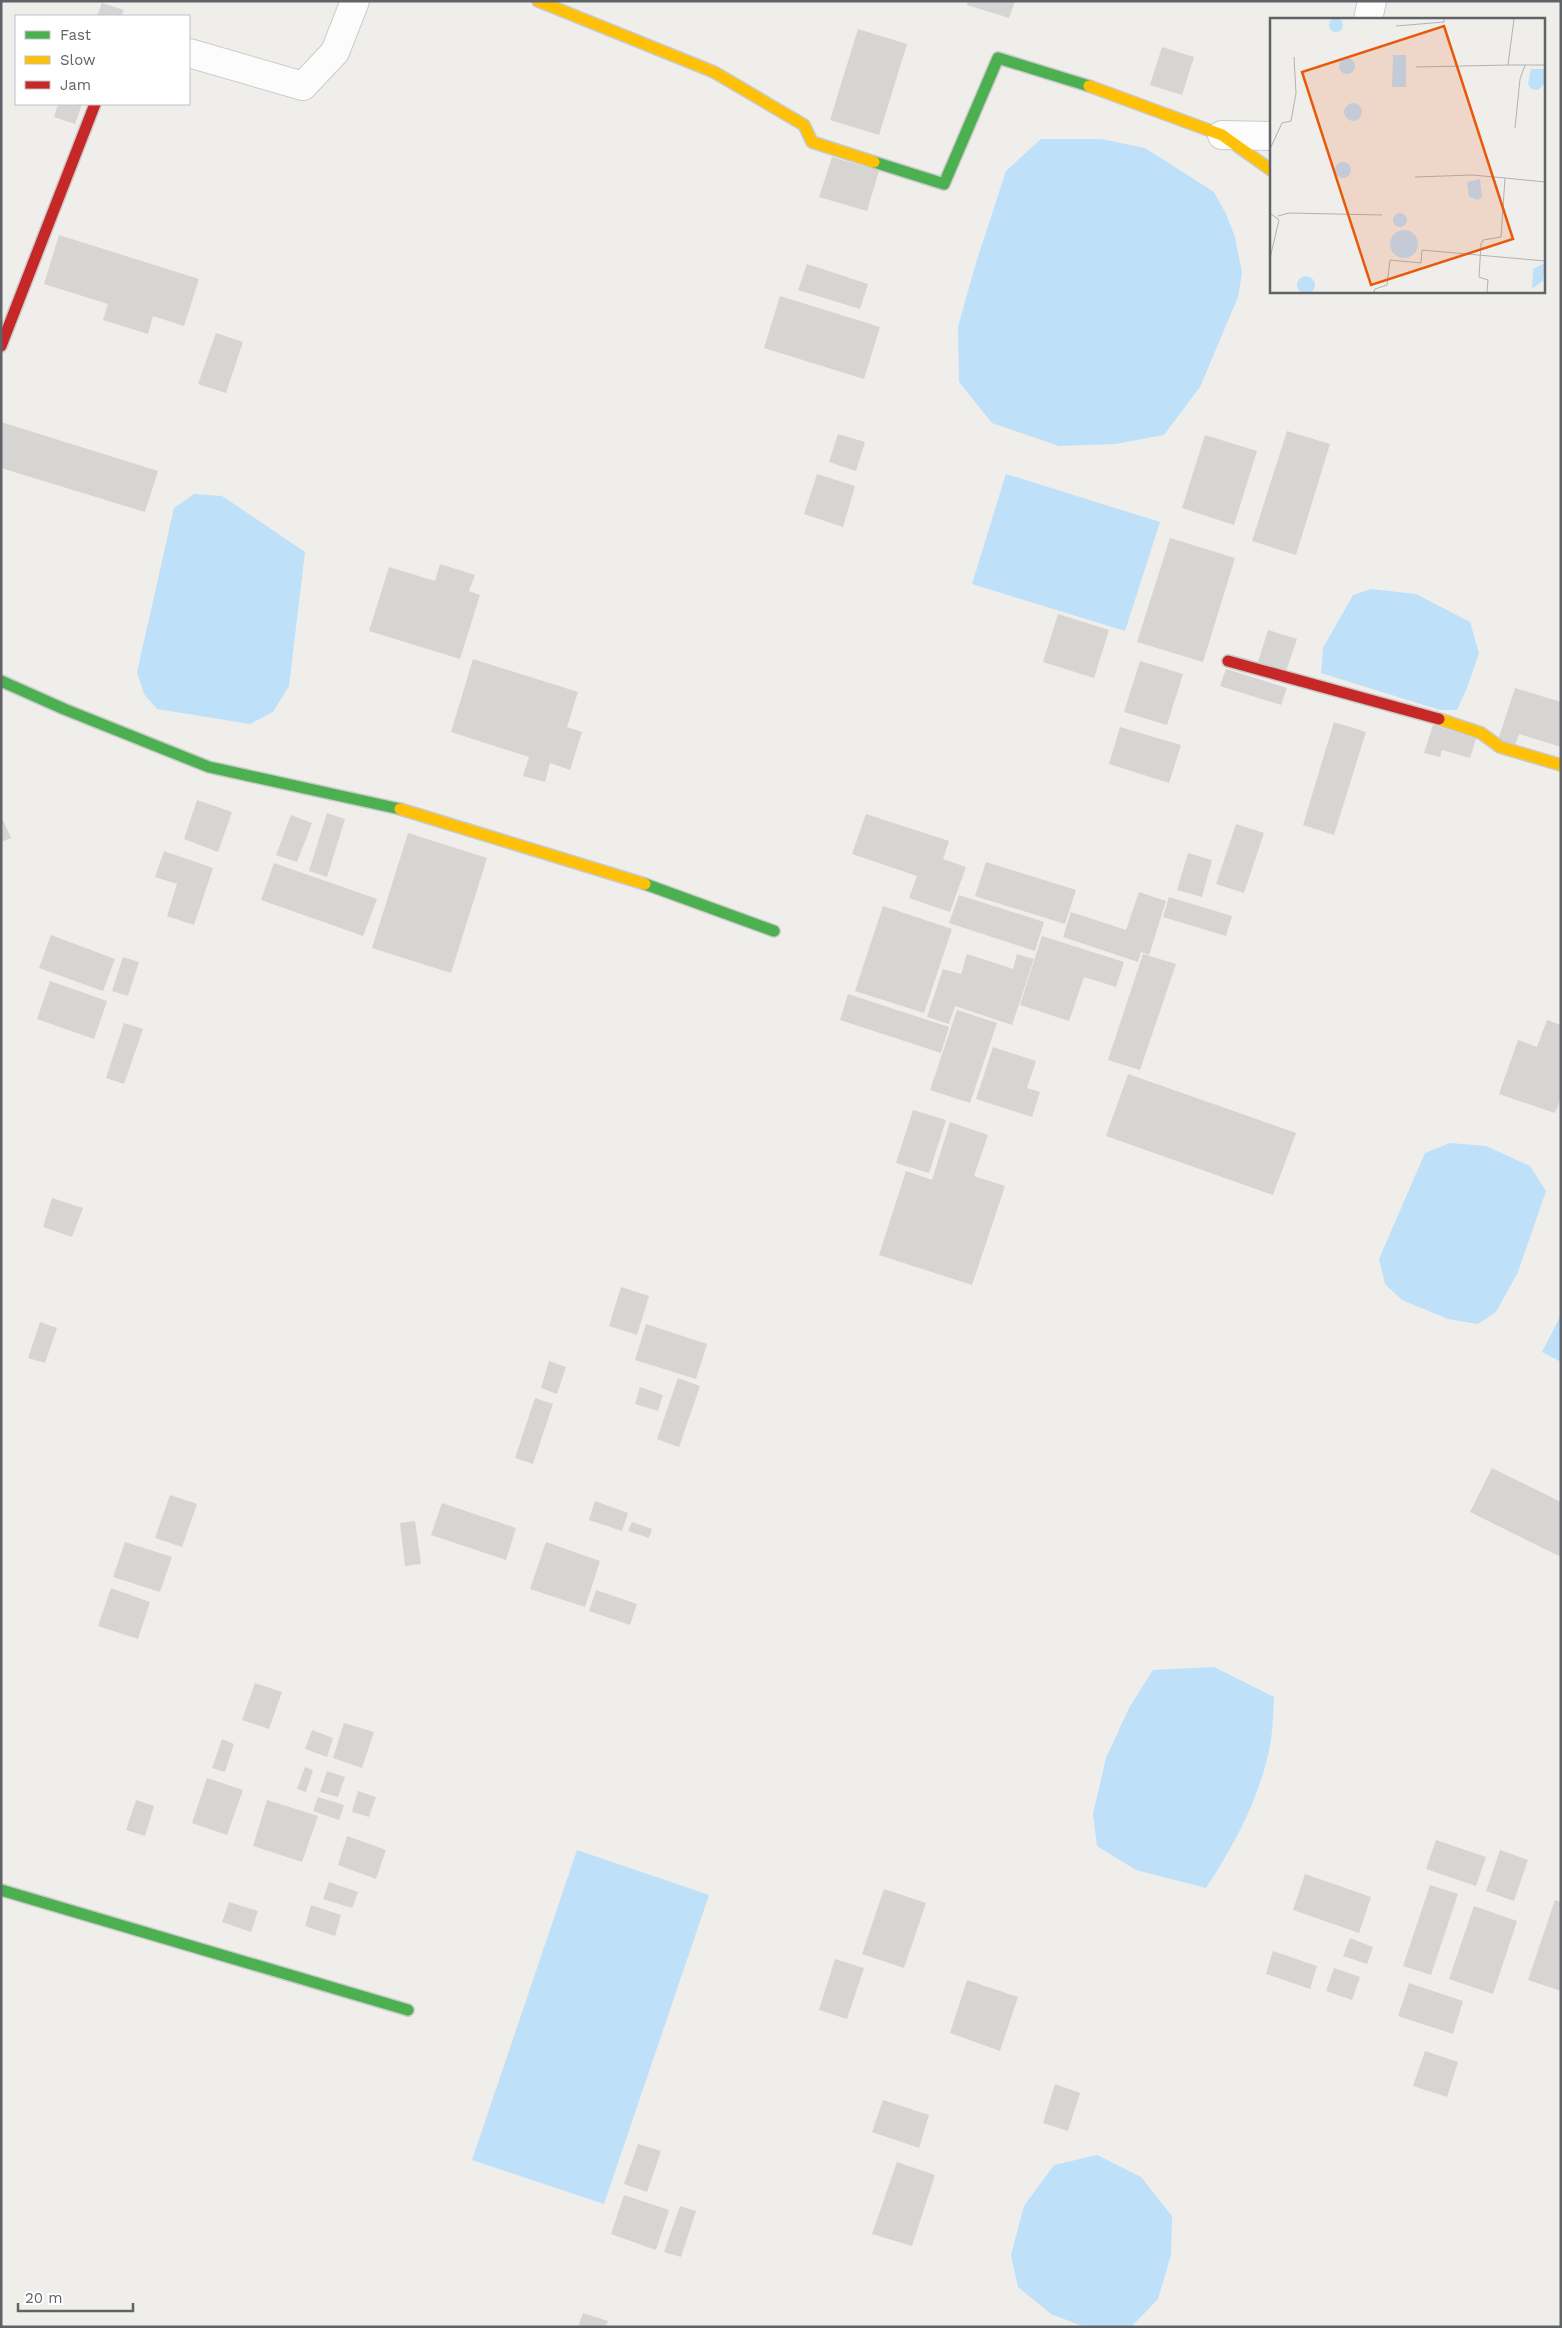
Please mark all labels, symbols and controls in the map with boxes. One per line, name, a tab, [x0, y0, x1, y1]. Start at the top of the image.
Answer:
legend	[15, 15, 190, 105]
inset map	[1270, 18, 1544, 292]
text: Fast	[60, 26, 92, 44]
text: Slow	[60, 51, 96, 69]
text: Jam	[60, 76, 91, 94]
scale bar	[18, 2280, 132, 2312]
text: 20 m	[25, 2289, 63, 2307]

